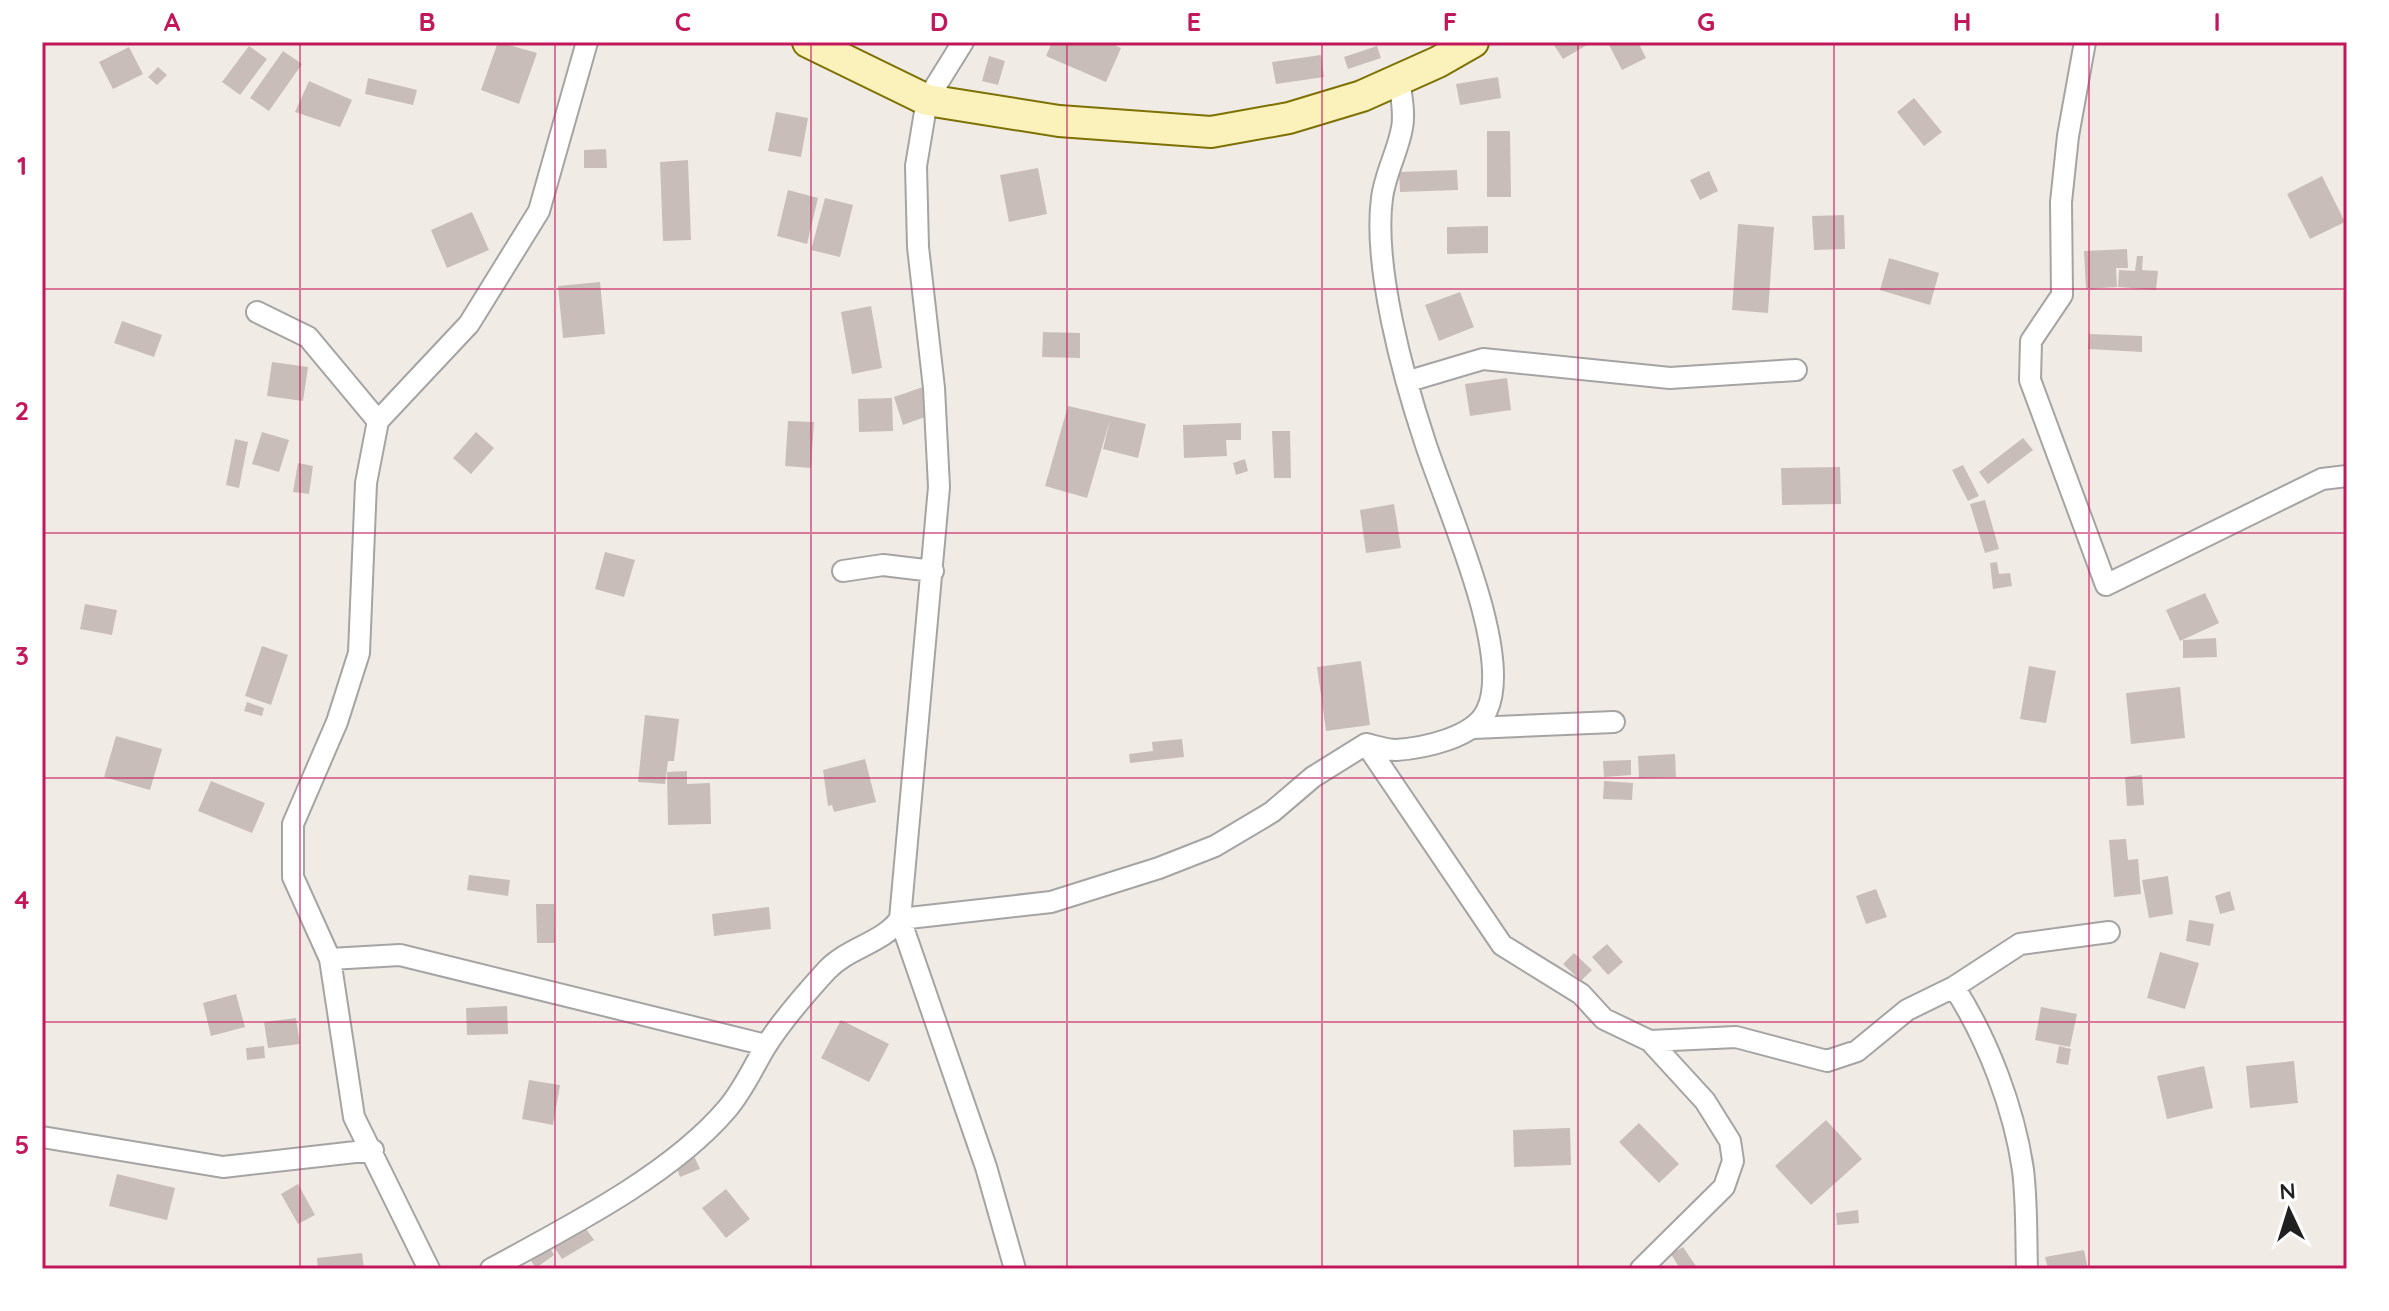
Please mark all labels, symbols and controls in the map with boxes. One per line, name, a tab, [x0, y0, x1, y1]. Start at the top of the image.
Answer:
text: A	[164, 5, 181, 38]
text: B	[418, 5, 436, 38]
text: C	[675, 5, 691, 38]
text: D	[930, 5, 948, 38]
text: E	[1187, 5, 1201, 38]
text: F	[1443, 5, 1457, 38]
text: G	[1697, 5, 1715, 38]
text: H	[1953, 5, 1971, 38]
text: I	[2213, 5, 2221, 38]
text: 1	[17, 149, 27, 182]
text: 2	[15, 394, 29, 427]
text: 3	[15, 639, 29, 672]
text: 4	[14, 883, 30, 916]
text: 5	[15, 1128, 29, 1161]
north arrow	[2249, 1171, 2329, 1251]
text: N	[2279, 1177, 2297, 1206]

